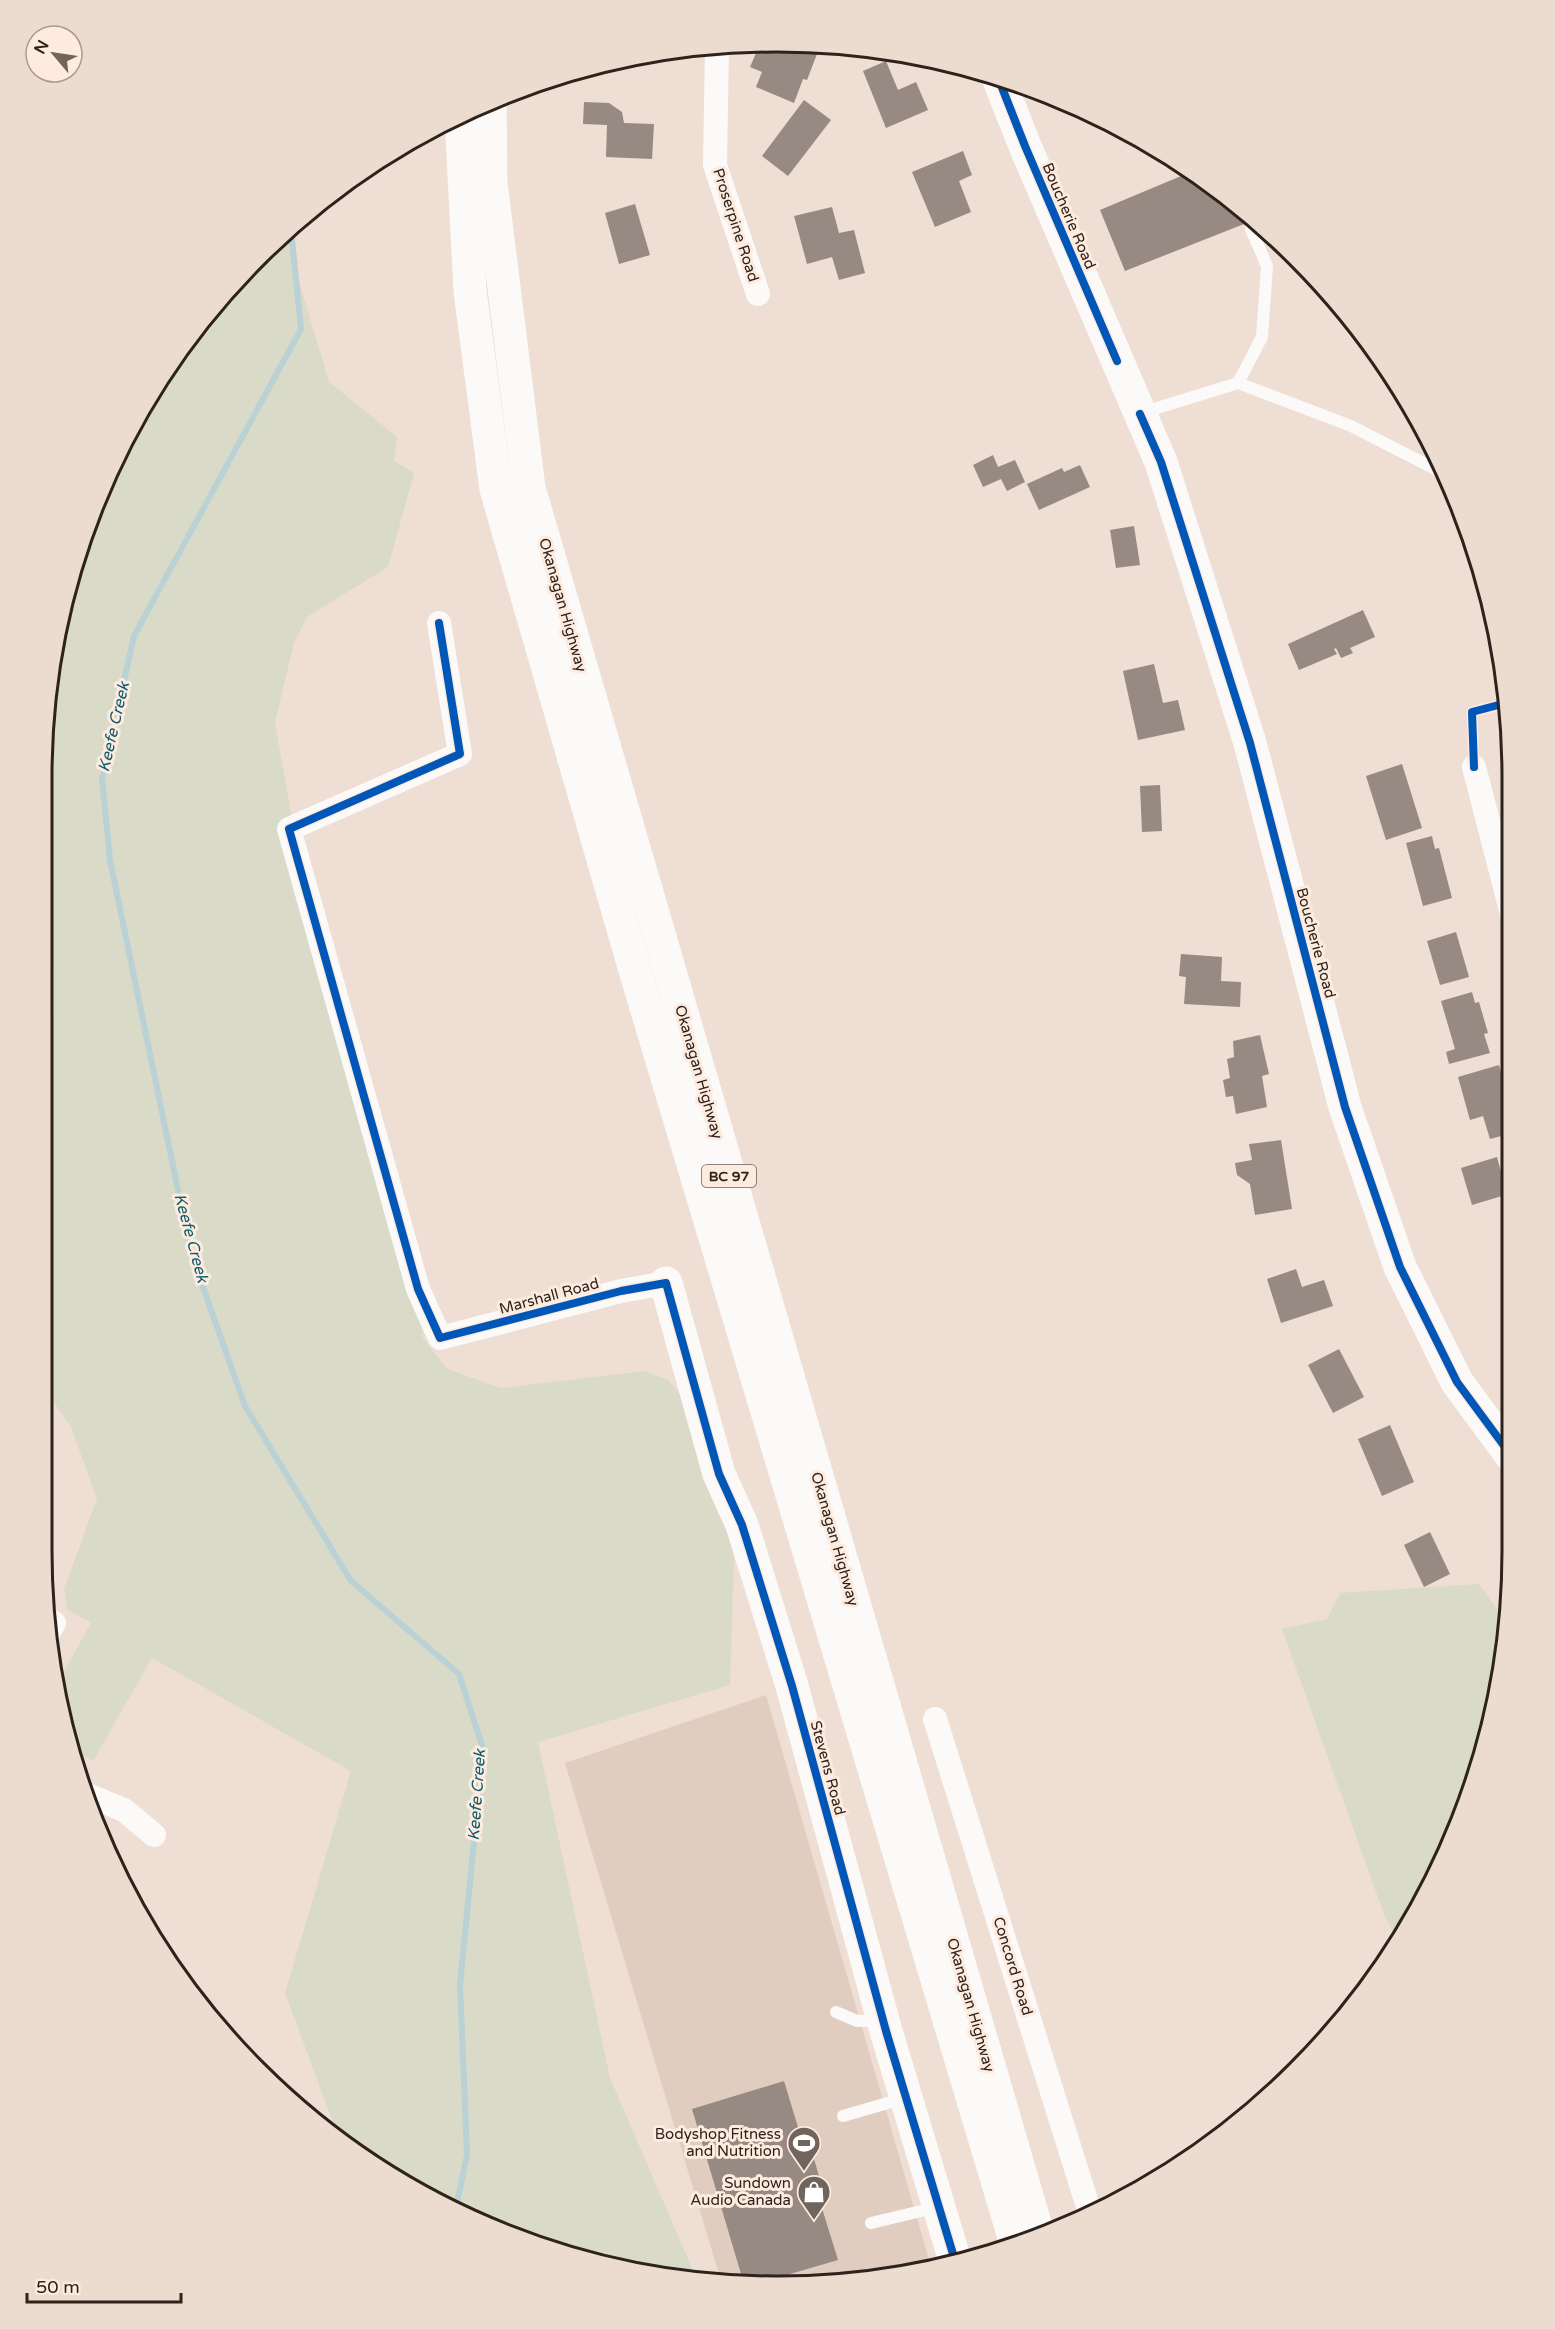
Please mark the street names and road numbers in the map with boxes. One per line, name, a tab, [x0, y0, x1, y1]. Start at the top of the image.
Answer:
street label: Boucherie Road	[1038, 160, 1100, 272]
street label: Proserpine Road	[709, 166, 763, 284]
street label: Okanagan Highway	[535, 536, 591, 674]
street label: Boucherie Road	[1293, 886, 1339, 1000]
street label: Okanagan Highway	[671, 1003, 727, 1141]
road number: BC 97	[702, 1165, 756, 1187]
street label: Marshall Road	[497, 1274, 601, 1318]
street label: Okanagan Highway	[807, 1470, 863, 1608]
street label: Stevens Road	[807, 1719, 849, 1817]
street label: Concord Road	[989, 1915, 1037, 2017]
street label: Okanagan Highway	[943, 1936, 999, 2074]

